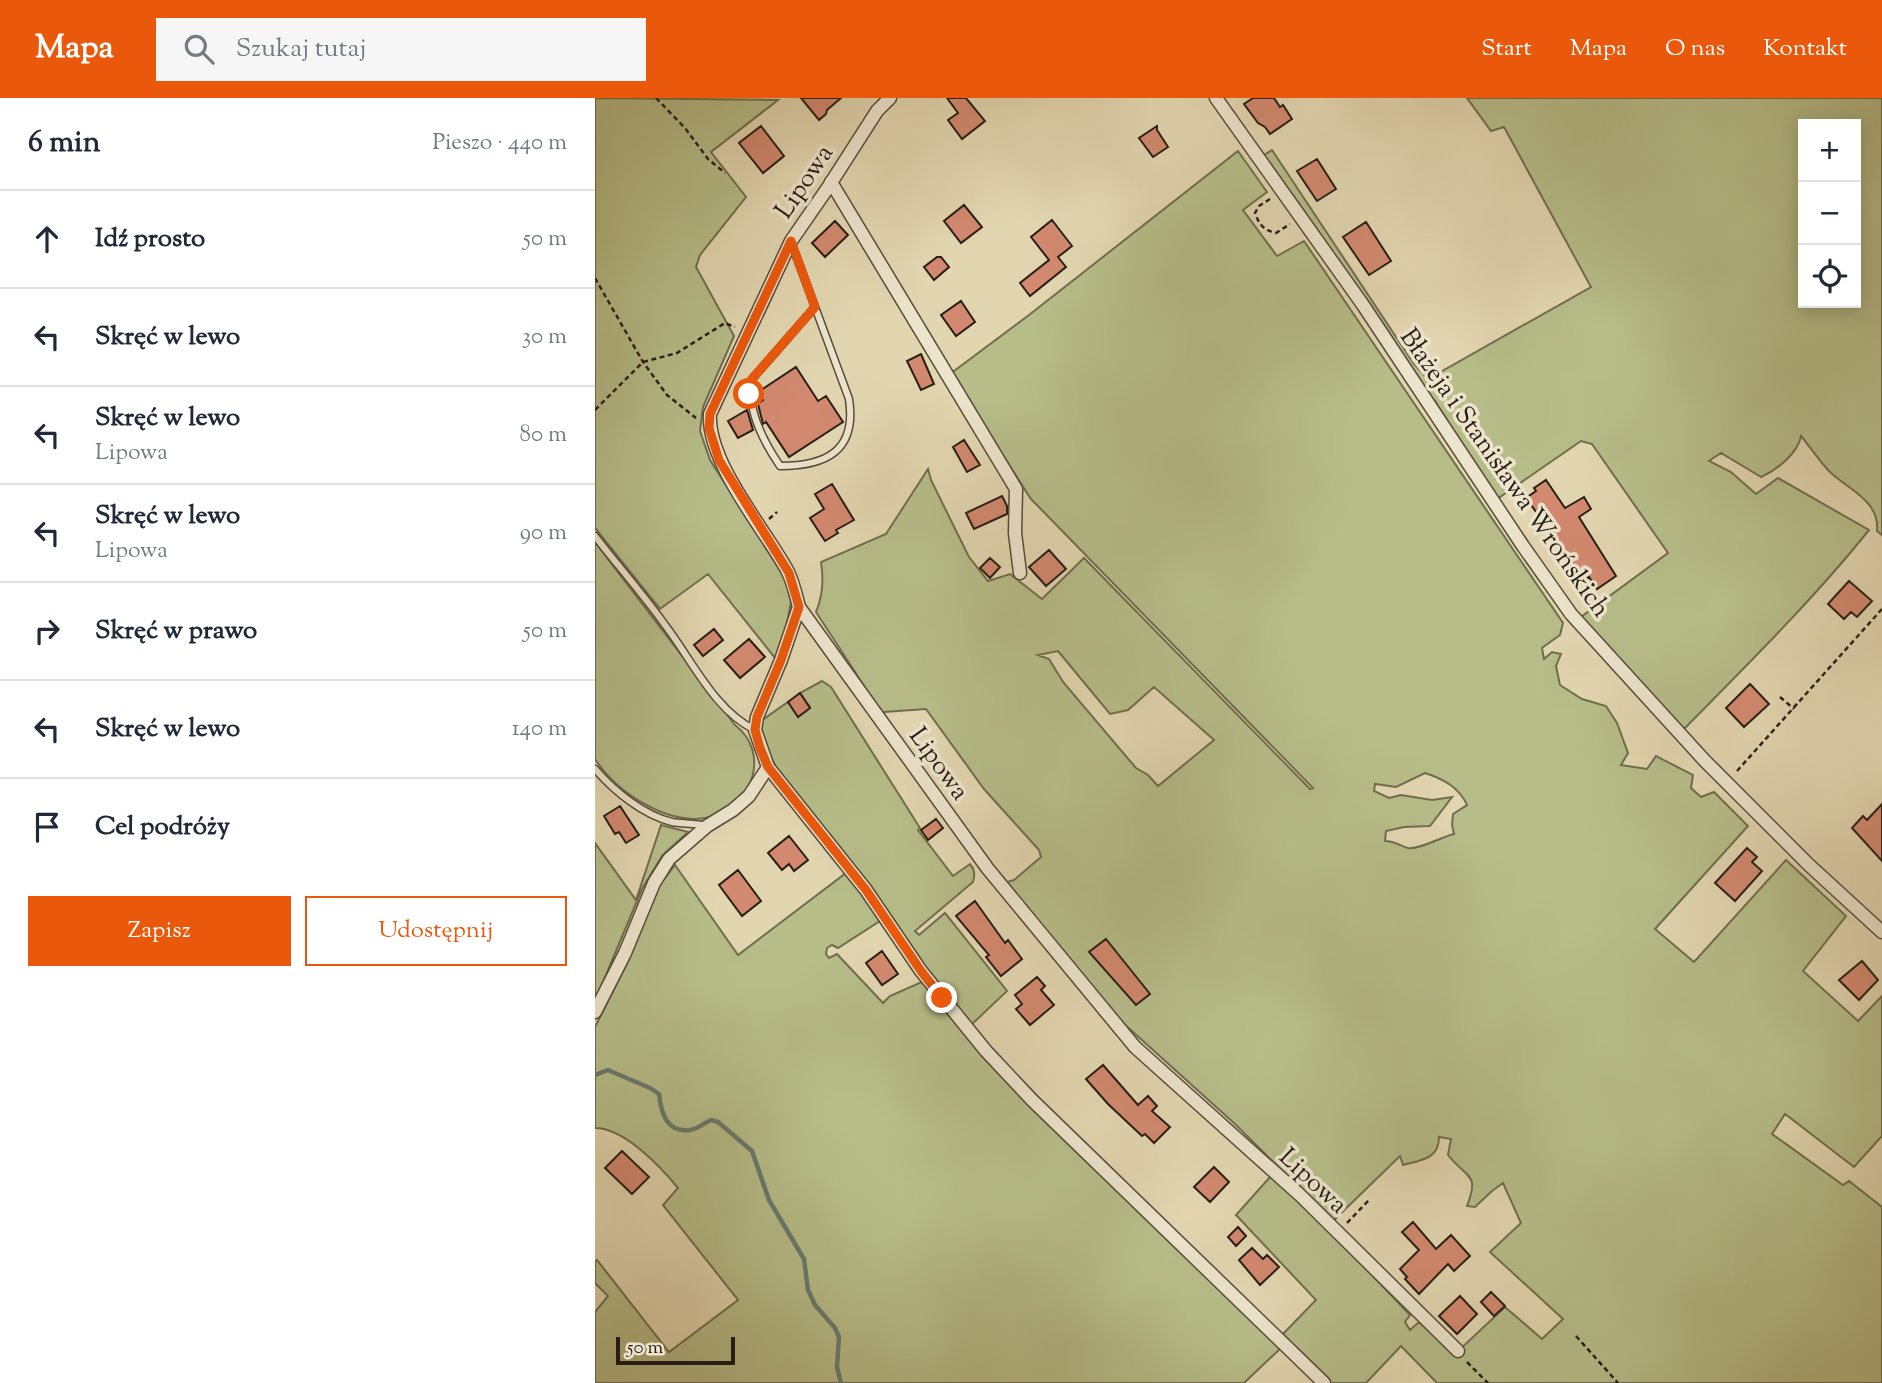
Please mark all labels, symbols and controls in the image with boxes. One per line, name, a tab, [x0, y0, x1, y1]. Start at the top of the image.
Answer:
search box	[156, 18, 646, 81]
text: Mapa	[35, 25, 114, 73]
icon: search	[180, 30, 218, 68]
text: Szukaj tutaj	[236, 31, 366, 68]
text: Start	[1481, 32, 1532, 66]
text: Mapa	[1570, 32, 1627, 66]
text: O nas	[1665, 32, 1725, 66]
text: Kontakt	[1763, 32, 1847, 66]
map controls	[1798, 119, 1861, 308]
button: +	[1798, 119, 1861, 182]
text: 6 min	[28, 122, 100, 165]
text: Pieszo · 440 m	[432, 127, 567, 160]
street label: Lipowa	[767, 138, 843, 227]
button: −	[1798, 182, 1861, 245]
icon: ahead	[28, 220, 66, 258]
text: Idź prosto	[95, 221, 205, 258]
text: 50 m	[523, 223, 567, 256]
button: locate	[1798, 245, 1861, 308]
icon: left	[28, 318, 66, 356]
text: Skręć w lewo	[95, 319, 240, 356]
text: 30 m	[522, 321, 567, 354]
street label: Błażeja i Stanisława Wrońskich	[1390, 321, 1618, 626]
route start	[733, 378, 764, 409]
text: Skręć w lewo	[95, 400, 240, 437]
icon: left	[28, 416, 66, 454]
text: 80 m	[519, 419, 567, 452]
text: Lipowa	[95, 437, 168, 470]
text: Skręć w lewo	[95, 498, 240, 535]
icon: left	[28, 514, 66, 552]
text: 90 m	[520, 517, 567, 550]
text: Lipowa	[95, 535, 168, 568]
icon: right	[28, 612, 66, 650]
text: Skręć w prawo	[95, 613, 257, 650]
text: 50 m	[523, 615, 567, 648]
icon: left	[28, 710, 66, 748]
text: Skręć w lewo	[95, 711, 240, 748]
text: 140 m	[512, 713, 567, 746]
street label: Lipowa	[899, 720, 977, 809]
icon: arrive	[28, 808, 66, 846]
text: Cel podróży	[95, 809, 230, 846]
button: Zapisz	[28, 896, 291, 966]
button: Udostępnij	[305, 896, 567, 966]
route end	[926, 982, 957, 1013]
street label: Lipowa	[1270, 1140, 1355, 1223]
scale bar	[616, 1334, 735, 1366]
text: 50 m	[627, 1335, 663, 1362]

